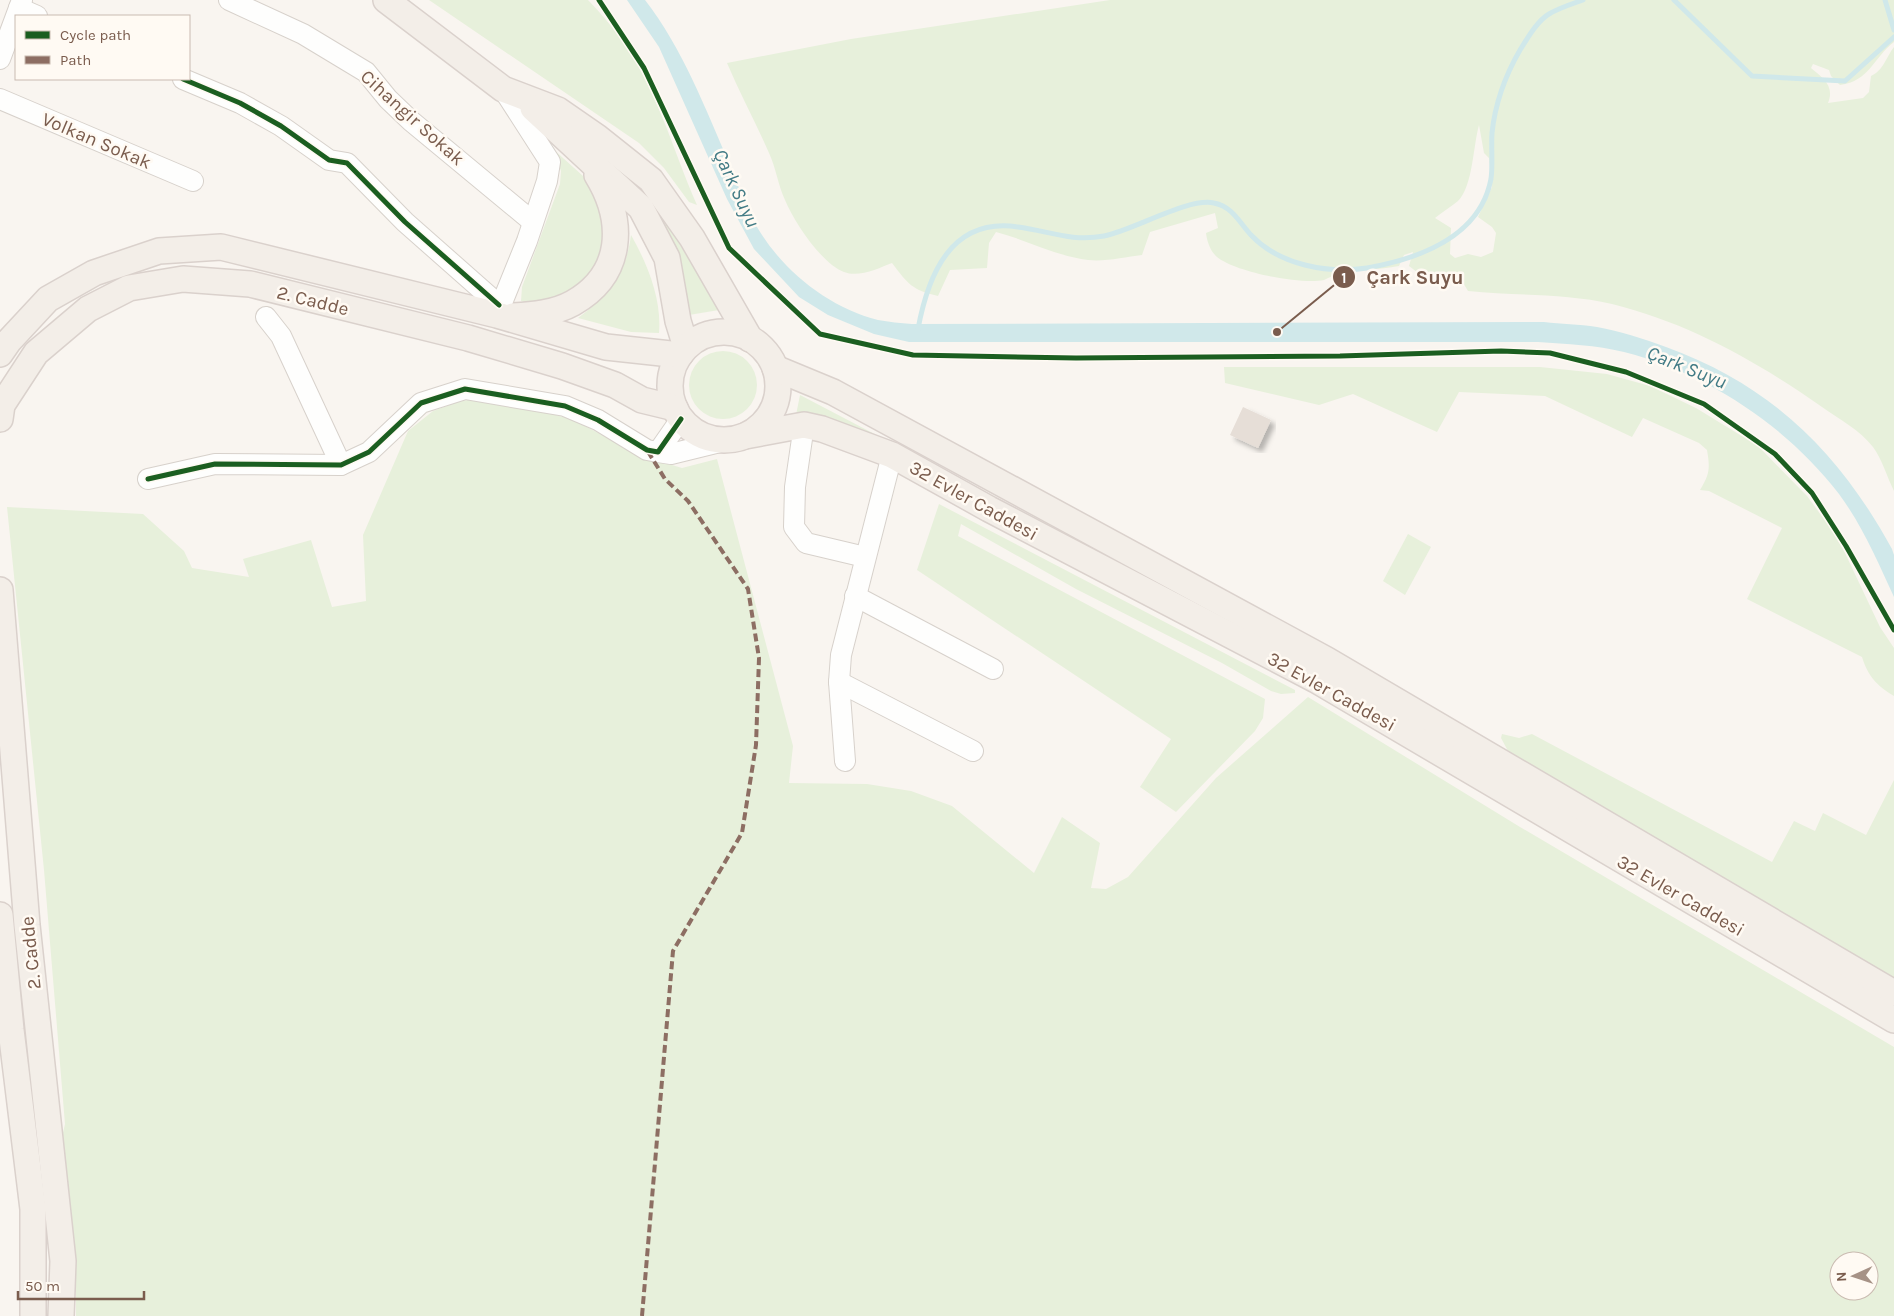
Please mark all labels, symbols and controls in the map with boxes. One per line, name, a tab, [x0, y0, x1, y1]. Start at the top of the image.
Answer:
legend	[15, 15, 190, 80]
text: Cycle path	[60, 26, 131, 44]
text: Path	[60, 51, 91, 69]
street label: Cihangir Sokak	[356, 65, 469, 170]
street label: Volkan Sokak	[39, 108, 155, 174]
water label: Çark Suyu	[708, 145, 765, 231]
callout: Çark Suyu	[1331, 260, 1473, 295]
text: Çark Suyu	[1366, 266, 1464, 289]
text: 1	[1341, 269, 1347, 287]
street label: 2. Cadde	[275, 281, 351, 321]
water label: Çark Suyu	[1644, 341, 1730, 394]
street label: 32 Evler Caddesi	[905, 456, 1042, 545]
street label: 32 Evler Caddesi	[1263, 647, 1400, 736]
street label: 32 Evler Caddesi	[1613, 850, 1748, 941]
street label: 2. Cadde	[16, 915, 46, 990]
north arrow	[1829, 1251, 1879, 1301]
scale bar	[18, 1268, 144, 1300]
text: N	[1833, 1271, 1850, 1282]
text: 50 m	[25, 1277, 60, 1295]

